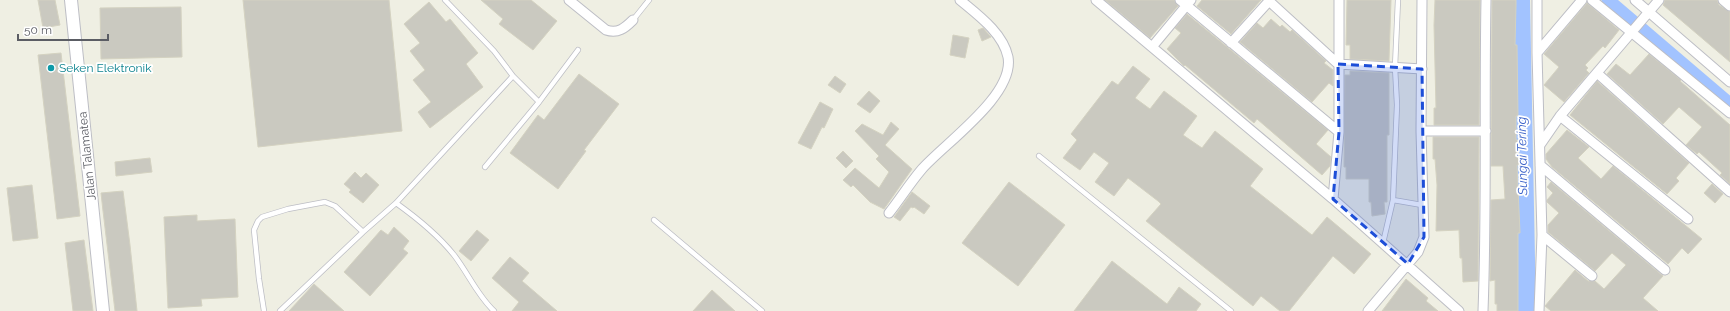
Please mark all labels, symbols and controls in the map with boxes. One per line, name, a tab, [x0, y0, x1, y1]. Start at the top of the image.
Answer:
scale bar	[18, 16, 108, 42]
text: 50 m	[24, 23, 52, 37]
place label: Seken Elektronik	[59, 61, 152, 75]
marker: Seken Elektronik	[46, 63, 56, 73]
street label: Jalan Talamatea	[75, 111, 99, 201]
water label: Sungai Tering	[1514, 116, 1530, 196]

